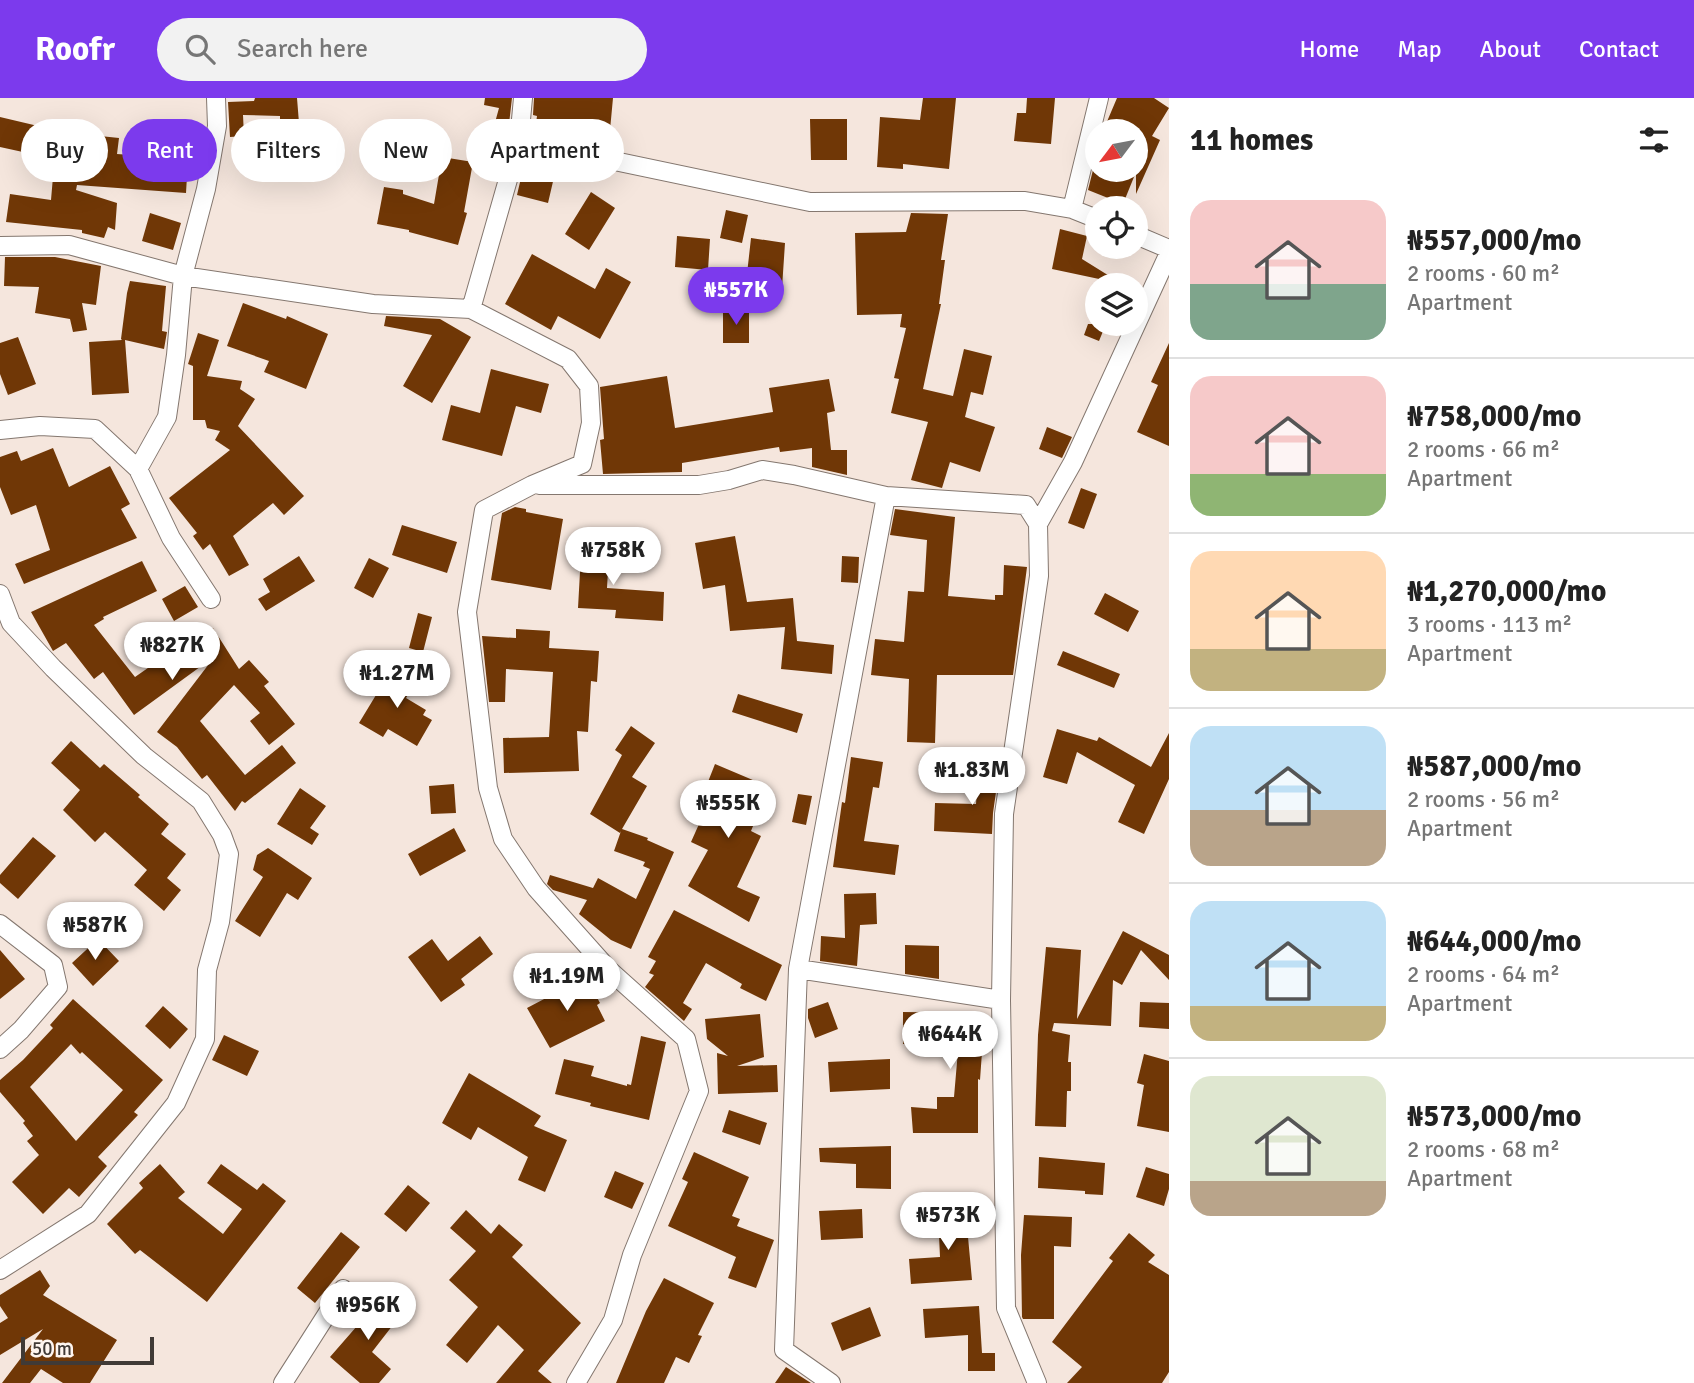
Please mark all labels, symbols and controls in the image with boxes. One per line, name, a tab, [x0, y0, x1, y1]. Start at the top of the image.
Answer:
search box	[157, 18, 647, 81]
text: Roofr	[35, 29, 115, 70]
icon: search	[181, 30, 219, 68]
text: Search here	[237, 33, 368, 65]
text: Home	[1299, 34, 1359, 64]
text: Map	[1397, 34, 1442, 64]
text: About	[1480, 34, 1541, 64]
text: Contact	[1579, 34, 1659, 64]
chip: Buy	[21, 119, 108, 182]
chip: Rent	[122, 119, 217, 182]
chip: Filters	[231, 119, 345, 182]
chip: New	[359, 119, 452, 182]
chip: Apartment	[466, 119, 624, 182]
north arrow	[1085, 119, 1148, 182]
map controls	[1085, 119, 1148, 336]
icon: filters	[1635, 121, 1673, 159]
text: 11 homes	[1190, 122, 1313, 159]
button: locate	[1085, 196, 1148, 259]
text: ₦557,000/mo	[1407, 222, 1581, 259]
icon: home	[1246, 228, 1330, 312]
text: 2 rooms · 60 m²	[1407, 259, 1560, 288]
pin: ₦557K	[687, 268, 785, 327]
button: layers	[1085, 273, 1148, 336]
text: ₦557K	[704, 275, 768, 304]
text: Apartment	[1407, 288, 1512, 317]
text: ₦758,000/mo	[1407, 398, 1581, 435]
icon: home	[1246, 404, 1330, 488]
text: 2 rooms · 66 m²	[1407, 435, 1560, 464]
text: Apartment	[1407, 464, 1512, 493]
pin: ₦758K	[564, 528, 662, 587]
text: ₦758K	[581, 535, 645, 564]
text: ₦1,270,000/mo	[1407, 573, 1606, 610]
icon: home	[1246, 579, 1330, 663]
text: 3 rooms · 113 m²	[1407, 610, 1572, 639]
pin: ₦827K	[123, 622, 221, 682]
text: ₦827K	[140, 630, 204, 659]
text: Apartment	[1407, 639, 1512, 668]
pin: ₦1.27M	[340, 650, 454, 710]
text: ₦1.27M	[359, 658, 435, 687]
pin: ₦1.83M	[915, 748, 1029, 807]
text: ₦587,000/mo	[1407, 748, 1581, 785]
icon: home	[1246, 754, 1330, 838]
text: ₦1.83M	[934, 755, 1010, 784]
pin: ₦555K	[679, 780, 777, 840]
text: 2 rooms · 56 m²	[1407, 785, 1560, 814]
text: ₦555K	[696, 788, 760, 817]
text: Apartment	[1407, 814, 1512, 843]
pin: ₦587K	[46, 902, 144, 962]
text: ₦587K	[63, 910, 127, 939]
text: ₦644,000/mo	[1407, 923, 1581, 960]
icon: home	[1246, 929, 1330, 1013]
pin: ₦1.19M	[510, 954, 624, 1013]
text: 2 rooms · 64 m²	[1407, 960, 1560, 989]
text: ₦1.19M	[529, 961, 605, 990]
text: Apartment	[1407, 989, 1512, 1018]
pin: ₦644K	[901, 1012, 999, 1071]
text: ₦644K	[918, 1019, 982, 1048]
text: ₦573,000/mo	[1407, 1098, 1581, 1135]
icon: home	[1246, 1104, 1330, 1188]
text: 2 rooms · 68 m²	[1407, 1135, 1560, 1164]
text: Apartment	[1407, 1164, 1512, 1193]
pin: ₦573K	[899, 1192, 997, 1252]
text: ₦573K	[916, 1200, 980, 1229]
pin: ₦956K	[319, 1282, 417, 1342]
text: ₦956K	[336, 1290, 400, 1319]
scale bar	[21, 1334, 154, 1366]
text: 50 m	[32, 1337, 72, 1361]

